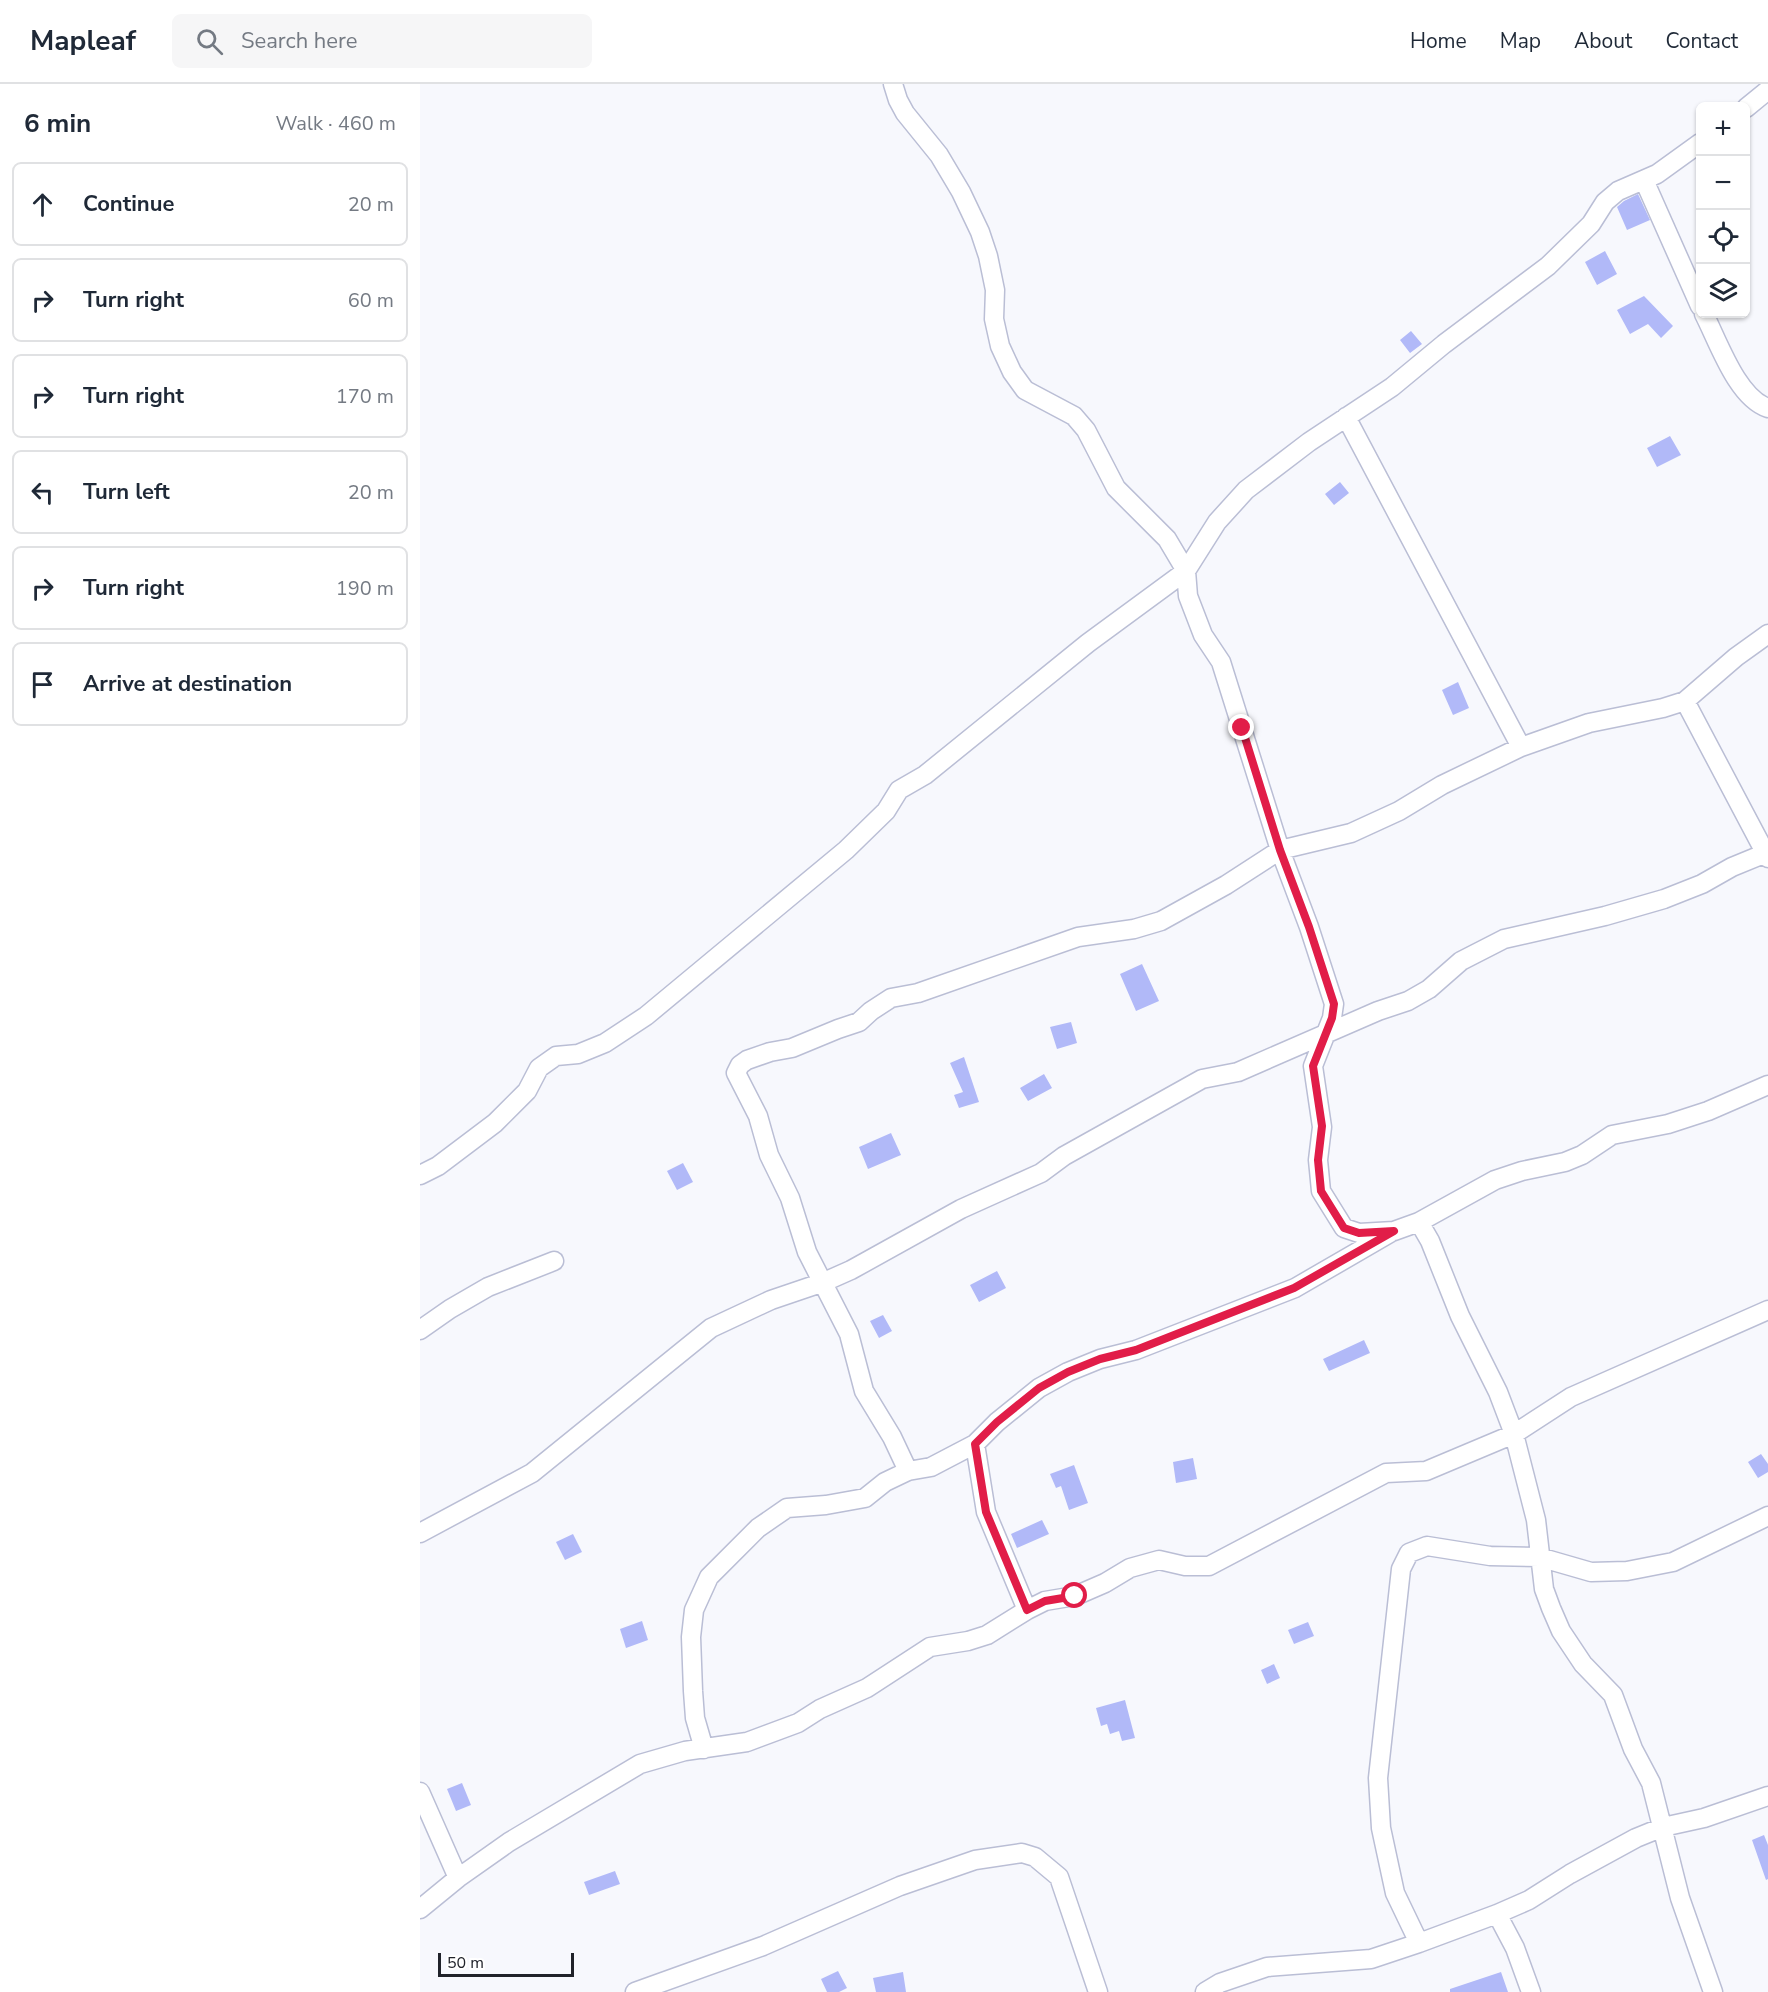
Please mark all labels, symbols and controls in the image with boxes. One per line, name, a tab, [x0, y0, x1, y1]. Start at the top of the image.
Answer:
search box	[172, 14, 592, 68]
text: Mapleaf	[30, 22, 136, 60]
icon: search	[193, 25, 226, 58]
text: Search here	[241, 26, 358, 56]
text: Home	[1410, 27, 1467, 55]
text: Map	[1500, 27, 1541, 55]
text: About	[1574, 27, 1632, 55]
text: Contact	[1665, 27, 1738, 55]
map controls	[1696, 102, 1750, 318]
button: +	[1696, 102, 1750, 156]
text: 6 min	[24, 106, 91, 141]
text: Walk · 460 m	[276, 110, 396, 137]
button: −	[1696, 156, 1750, 210]
icon: ahead	[26, 188, 59, 221]
text: Continue	[83, 189, 174, 219]
text: 20 m	[348, 191, 394, 218]
button: locate	[1696, 210, 1750, 264]
button: layers	[1696, 264, 1750, 318]
icon: right	[26, 284, 59, 317]
text: Turn right	[83, 285, 184, 315]
text: 60 m	[348, 287, 394, 314]
icon: right	[26, 380, 59, 413]
text: Turn right	[83, 381, 184, 411]
text: 170 m	[336, 383, 394, 410]
icon: left	[26, 476, 59, 509]
text: Turn left	[83, 477, 170, 507]
text: 20 m	[348, 479, 394, 506]
icon: right	[26, 572, 59, 605]
text: Turn right	[83, 573, 184, 603]
text: 190 m	[336, 575, 394, 602]
icon: arrive	[26, 668, 59, 701]
text: Arrive at destination	[83, 669, 292, 699]
route end	[1228, 714, 1254, 740]
route start	[1061, 1582, 1087, 1608]
scale bar	[438, 1950, 574, 1978]
text: 50 m	[447, 1952, 484, 1974]

